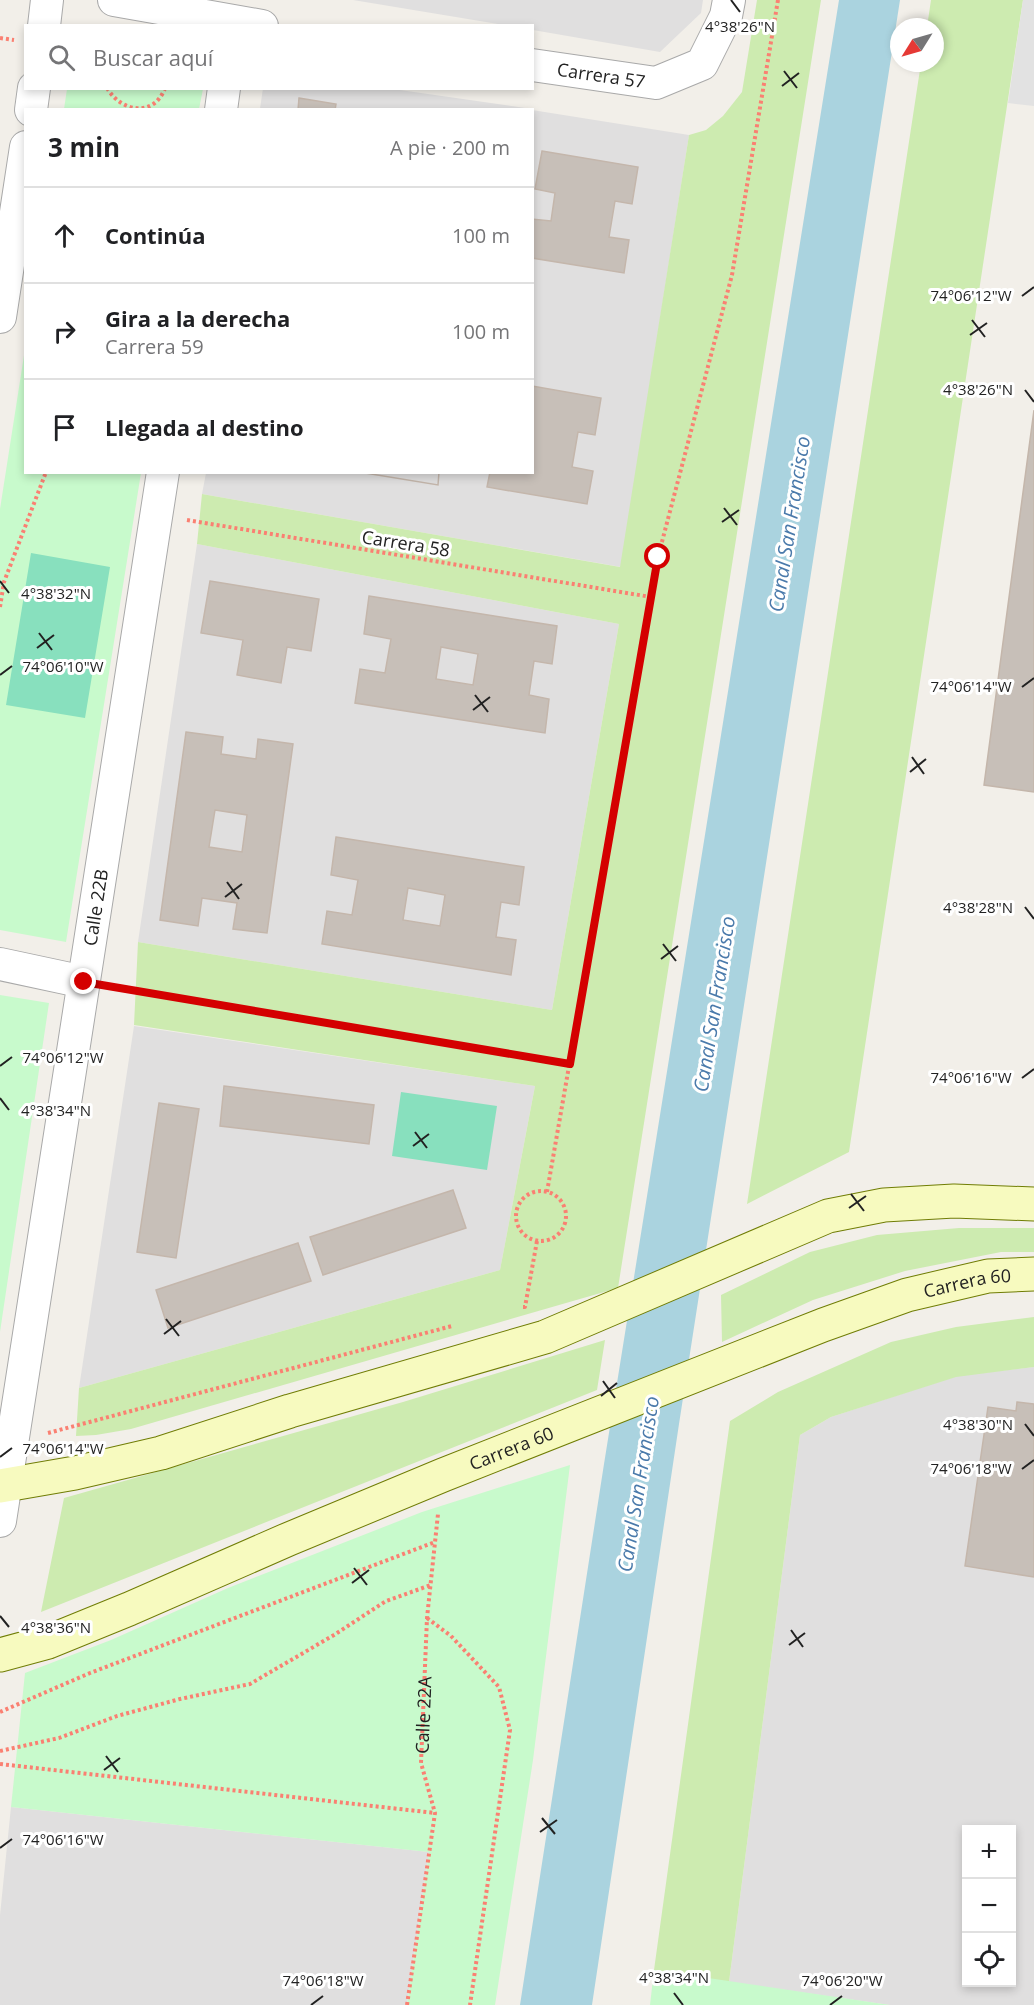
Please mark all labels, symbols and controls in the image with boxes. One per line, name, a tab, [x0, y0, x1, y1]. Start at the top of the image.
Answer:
text: 4°38'26"N	[705, 16, 775, 36]
north arrow	[890, 18, 944, 72]
search box	[24, 24, 534, 90]
icon: search	[45, 41, 78, 74]
text: Buscar aquí	[93, 42, 213, 72]
street label: Carrera 57	[556, 57, 647, 93]
text: 3 min	[48, 129, 120, 165]
text: A pie · 200 m	[390, 134, 510, 161]
icon: ahead	[48, 219, 81, 252]
text: Continúa	[105, 220, 206, 250]
text: 100 m	[452, 222, 510, 249]
text: 74°06'12"W	[931, 285, 1012, 305]
text: Gira a la derecha	[105, 303, 290, 333]
icon: right	[48, 315, 81, 348]
text: 100 m	[452, 318, 510, 345]
text: Carrera 59	[105, 333, 204, 360]
text: 4°38'26"N	[943, 379, 1013, 399]
icon: arrive	[48, 411, 81, 444]
text: Llegada al destino	[105, 412, 304, 442]
water label: Canal San Francisco	[762, 434, 816, 614]
street label: Carrera 58	[360, 524, 452, 562]
route start	[644, 543, 670, 569]
text: 4°38'32"N	[21, 583, 91, 603]
text: 74°06'10"W	[23, 656, 104, 676]
text: 74°06'14"W	[931, 676, 1012, 696]
street label: Calle 22B	[78, 867, 113, 947]
text: 4°38'28"N	[943, 897, 1013, 917]
water label: Canal San Francisco	[687, 914, 741, 1094]
route end	[70, 968, 96, 994]
text: 74°06'12"W	[23, 1047, 104, 1067]
text: 74°06'16"W	[931, 1067, 1012, 1087]
text: 4°38'34"N	[21, 1100, 91, 1120]
street label: Carrera 60	[921, 1263, 1011, 1303]
water label: Canal San Francisco	[611, 1394, 665, 1574]
text: 4°38'30"N	[943, 1414, 1013, 1434]
street label: Carrera 60	[466, 1421, 557, 1476]
text: 74°06'14"W	[23, 1438, 104, 1458]
text: 74°06'18"W	[931, 1458, 1012, 1478]
text: 4°38'36"N	[21, 1617, 91, 1637]
street label: Calle 22A	[409, 1675, 437, 1754]
map controls	[962, 1825, 1016, 1987]
button: +	[962, 1825, 1016, 1879]
text: 74°06'16"W	[23, 1829, 104, 1849]
button: −	[962, 1879, 1016, 1933]
button: locate	[962, 1933, 1016, 1987]
text: 4°38'34"N	[639, 1967, 709, 1987]
text: 74°06'18"W	[283, 1970, 364, 1990]
text: 74°06'20"W	[802, 1970, 883, 1990]

